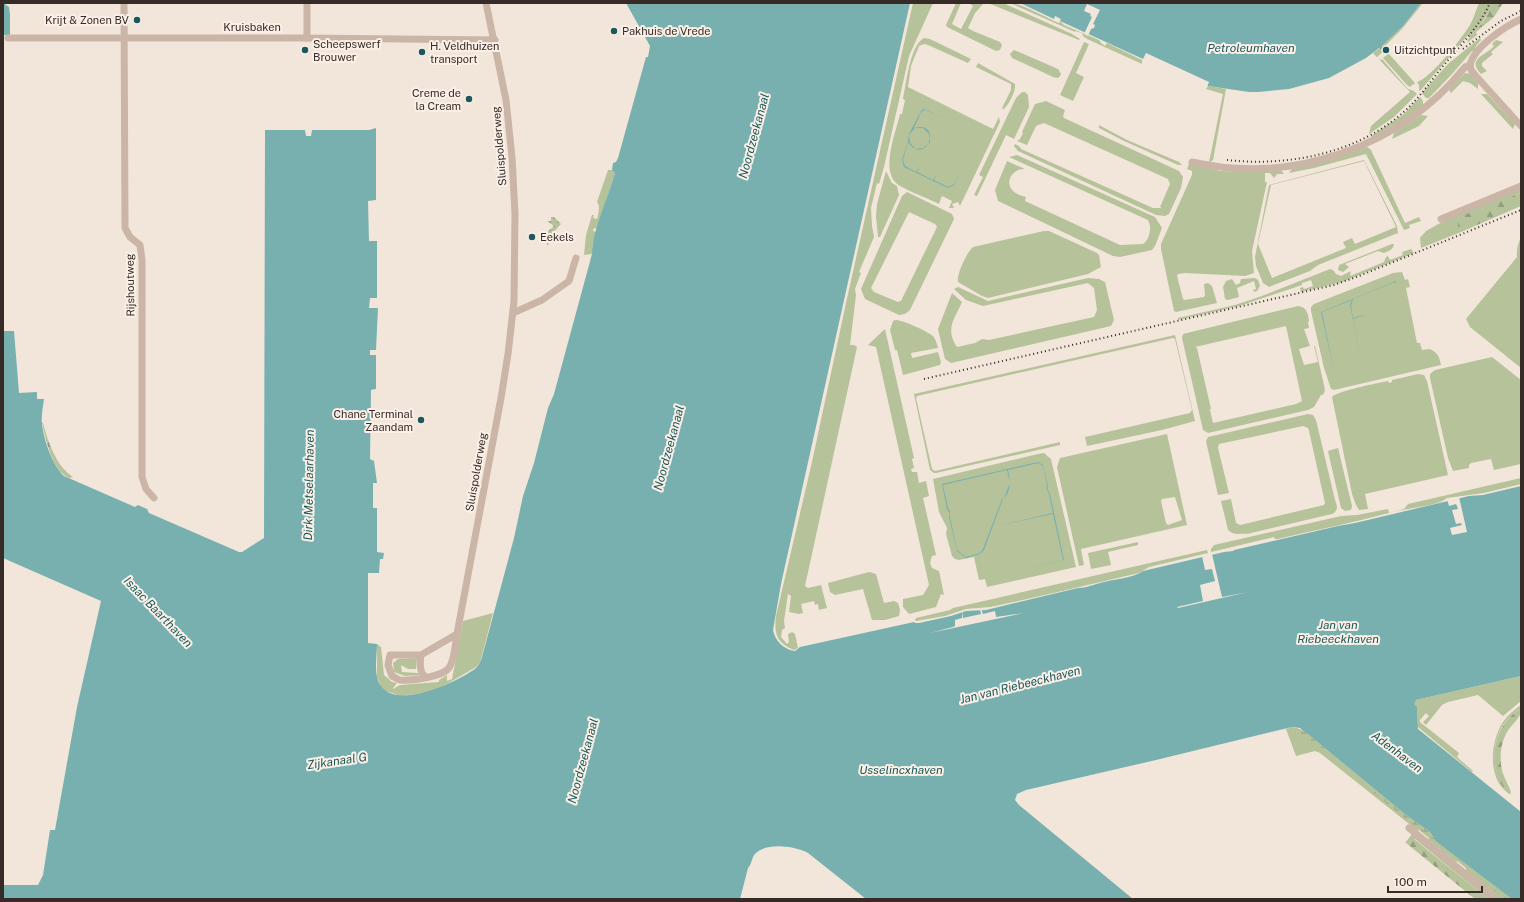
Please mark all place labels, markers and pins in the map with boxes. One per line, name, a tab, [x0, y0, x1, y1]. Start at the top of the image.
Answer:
place label: Krijt & Zonen BV	[45, 14, 130, 26]
marker: Krijt & Zonen BV	[132, 15, 142, 25]
place label: Pakhuis de Vrede	[622, 25, 710, 37]
marker: Pakhuis de Vrede	[609, 26, 619, 36]
place label: Scheepswerf Brouwer	[313, 38, 381, 63]
place label: H. Veldhuizen transport	[430, 40, 499, 65]
place label: Uitzichtpunt	[1394, 44, 1456, 56]
marker: Scheepswerf Brouwer	[300, 45, 310, 55]
marker: Uitzichtpunt	[1381, 45, 1391, 55]
marker: H. Veldhuizen transport	[417, 47, 427, 57]
place label: Creme de la Cream	[412, 87, 461, 112]
marker: Creme de la Cream	[464, 94, 474, 104]
place label: Eekels	[540, 231, 574, 243]
marker: Eekels	[527, 232, 537, 242]
place label: Chane Terminal Zaandam	[333, 408, 413, 433]
marker: Chane Terminal Zaandam	[416, 415, 426, 425]

